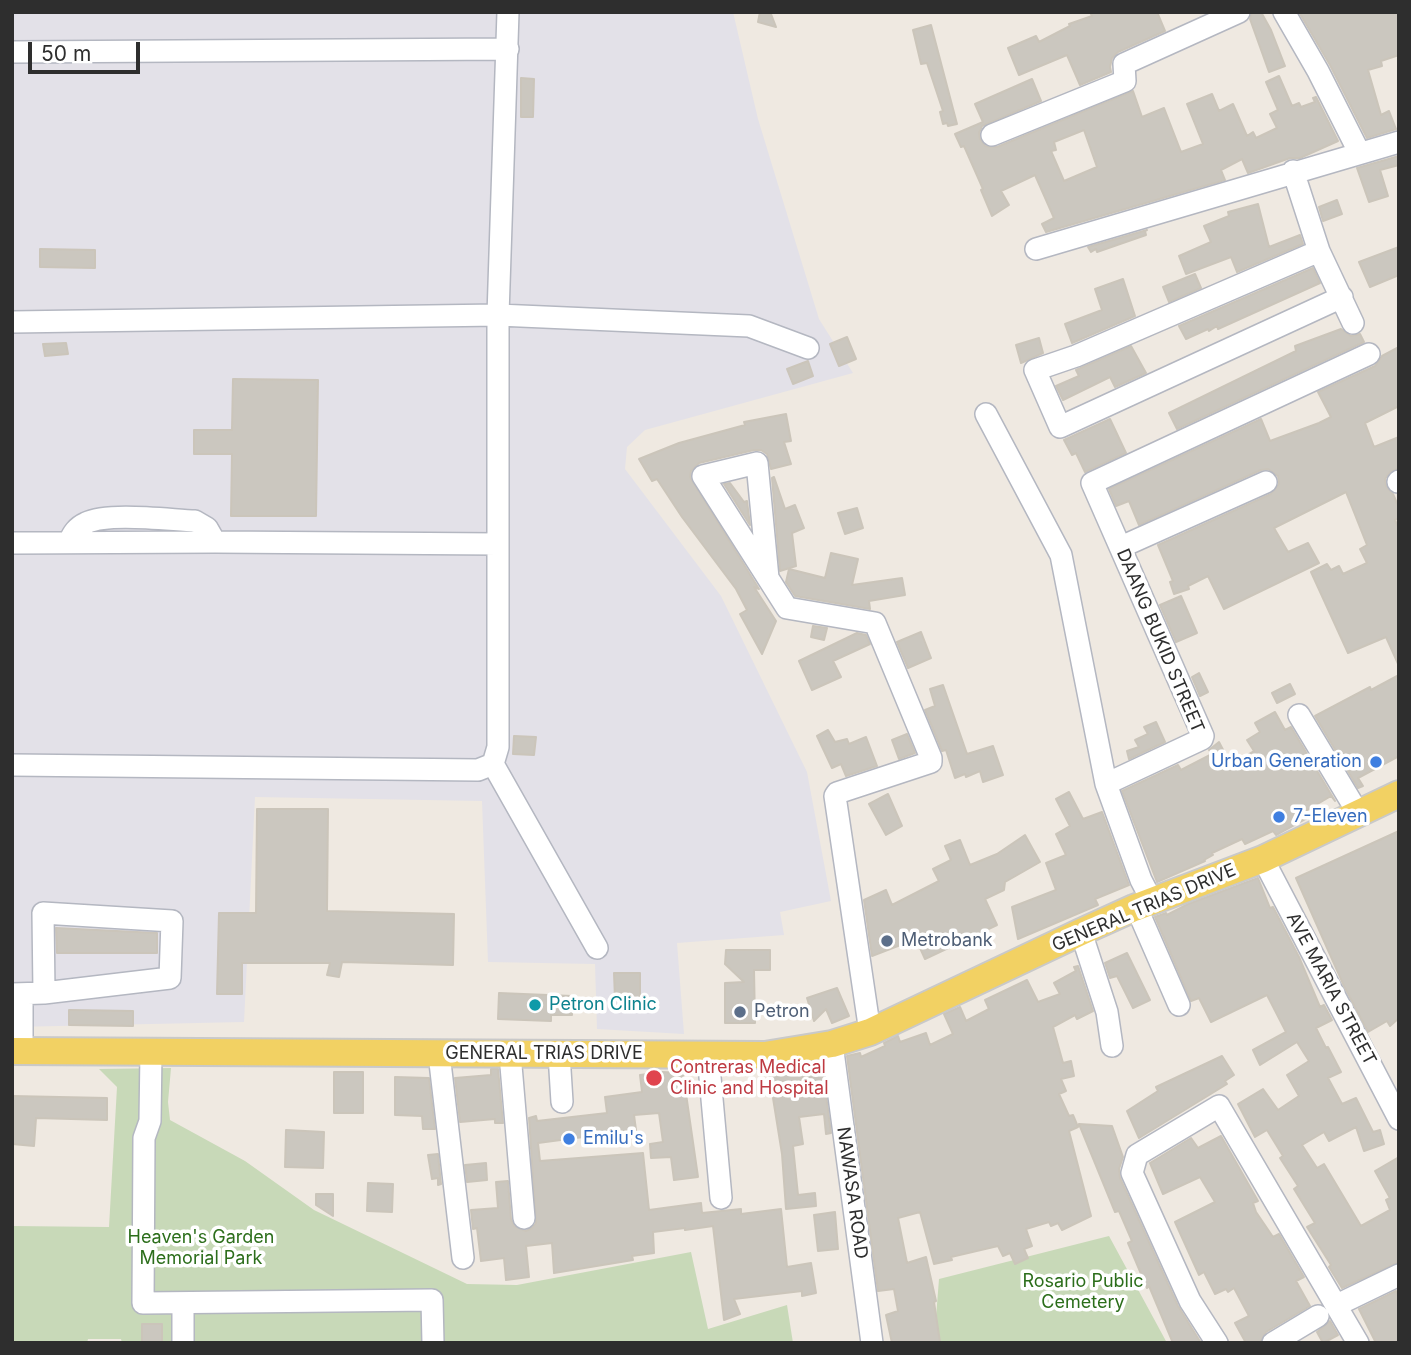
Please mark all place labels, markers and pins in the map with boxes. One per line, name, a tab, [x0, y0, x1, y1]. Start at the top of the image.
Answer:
place label: Urban Generation	[1211, 751, 1362, 773]
marker: Urban Generation	[1368, 754, 1384, 770]
place label: 7-Eleven	[1293, 806, 1368, 828]
marker: 7-Eleven	[1271, 809, 1287, 825]
place label: Metrobank	[901, 930, 993, 952]
marker: Metrobank	[879, 933, 895, 949]
place label: Petron Clinic	[549, 994, 657, 1016]
marker: Petron Clinic	[527, 997, 543, 1013]
place label: Petron	[754, 1001, 810, 1023]
marker: Petron	[732, 1004, 748, 1020]
place label: Contreras Medical Clinic and Hospital	[670, 1057, 829, 1100]
marker: Contreras Medical Clinic and Hospital	[644, 1068, 664, 1088]
place label: Emilu's	[583, 1128, 644, 1150]
marker: Emilu's	[561, 1131, 577, 1147]

